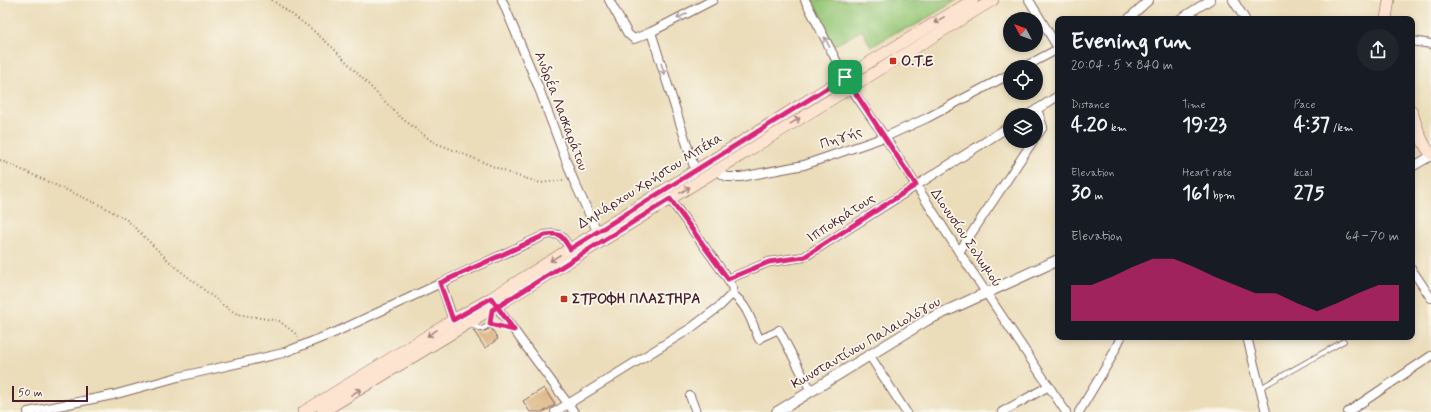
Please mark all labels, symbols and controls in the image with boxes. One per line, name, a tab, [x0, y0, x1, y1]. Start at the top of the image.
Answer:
north arrow	[1003, 12, 1043, 52]
map controls	[1003, 12, 1043, 148]
one-way arrow	[676, 13, 688, 20]
one-way arrow	[933, 17, 945, 25]
text: Evening run	[1071, 28, 1191, 56]
button: share	[1357, 29, 1399, 71]
one-way arrow	[823, 37, 830, 49]
street label: Ανδρέα Λασκαράτου	[530, 49, 593, 173]
place label: Ο.Τ.Ε	[901, 52, 934, 70]
marker: Ο.Τ.Ε	[888, 56, 898, 66]
text: 20:04 · 5 × 840 m	[1071, 57, 1173, 74]
pin	[828, 60, 862, 94]
button: locate	[1003, 60, 1043, 100]
one-way arrow	[660, 62, 667, 75]
icon: arrive	[834, 66, 856, 88]
text: Distance	[1071, 98, 1110, 112]
text: Time	[1182, 98, 1205, 112]
text: Pace	[1294, 98, 1316, 112]
button: layers	[1003, 108, 1043, 148]
text: 4.20	[1071, 112, 1108, 139]
text: 19:23	[1182, 112, 1227, 139]
text: 4:37	[1294, 112, 1330, 139]
one-way arrow	[789, 117, 800, 125]
text: km	[1108, 121, 1127, 135]
text: /km	[1330, 121, 1354, 135]
street label: Πηγής	[818, 122, 864, 154]
street label: Δημάρχου Χρήστου Μπέκα	[574, 128, 726, 233]
text: Elevation	[1071, 166, 1114, 180]
text: Heart rate	[1182, 166, 1232, 180]
text: kcal	[1294, 166, 1312, 180]
text: 30	[1071, 180, 1091, 207]
text: 161	[1182, 180, 1210, 207]
text: 275	[1294, 180, 1325, 207]
one-way arrow	[679, 185, 691, 193]
street label: Διονυσίου Σολωμού	[926, 185, 1006, 291]
street label: Ιπποκράτους	[803, 189, 879, 247]
text: m	[1091, 189, 1103, 203]
text: bpm	[1210, 189, 1235, 203]
text: Elevation	[1071, 228, 1122, 245]
text: 64–70 m	[1345, 228, 1399, 245]
one-way arrow	[550, 254, 561, 262]
place label: ΣΤΡΟΦΗ ΠΛΑΣΤΗΡΑ	[572, 290, 700, 308]
street label: Κωνσταντίνου Παλαιολόγου	[788, 293, 944, 393]
marker: ΣΤΡΟΦΗ ΠΛΑΣΤΗΡΑ	[559, 294, 569, 304]
one-way arrow	[426, 329, 438, 337]
scale bar	[12, 384, 88, 403]
text: 50 m	[18, 386, 43, 400]
one-way arrow	[350, 388, 361, 396]

